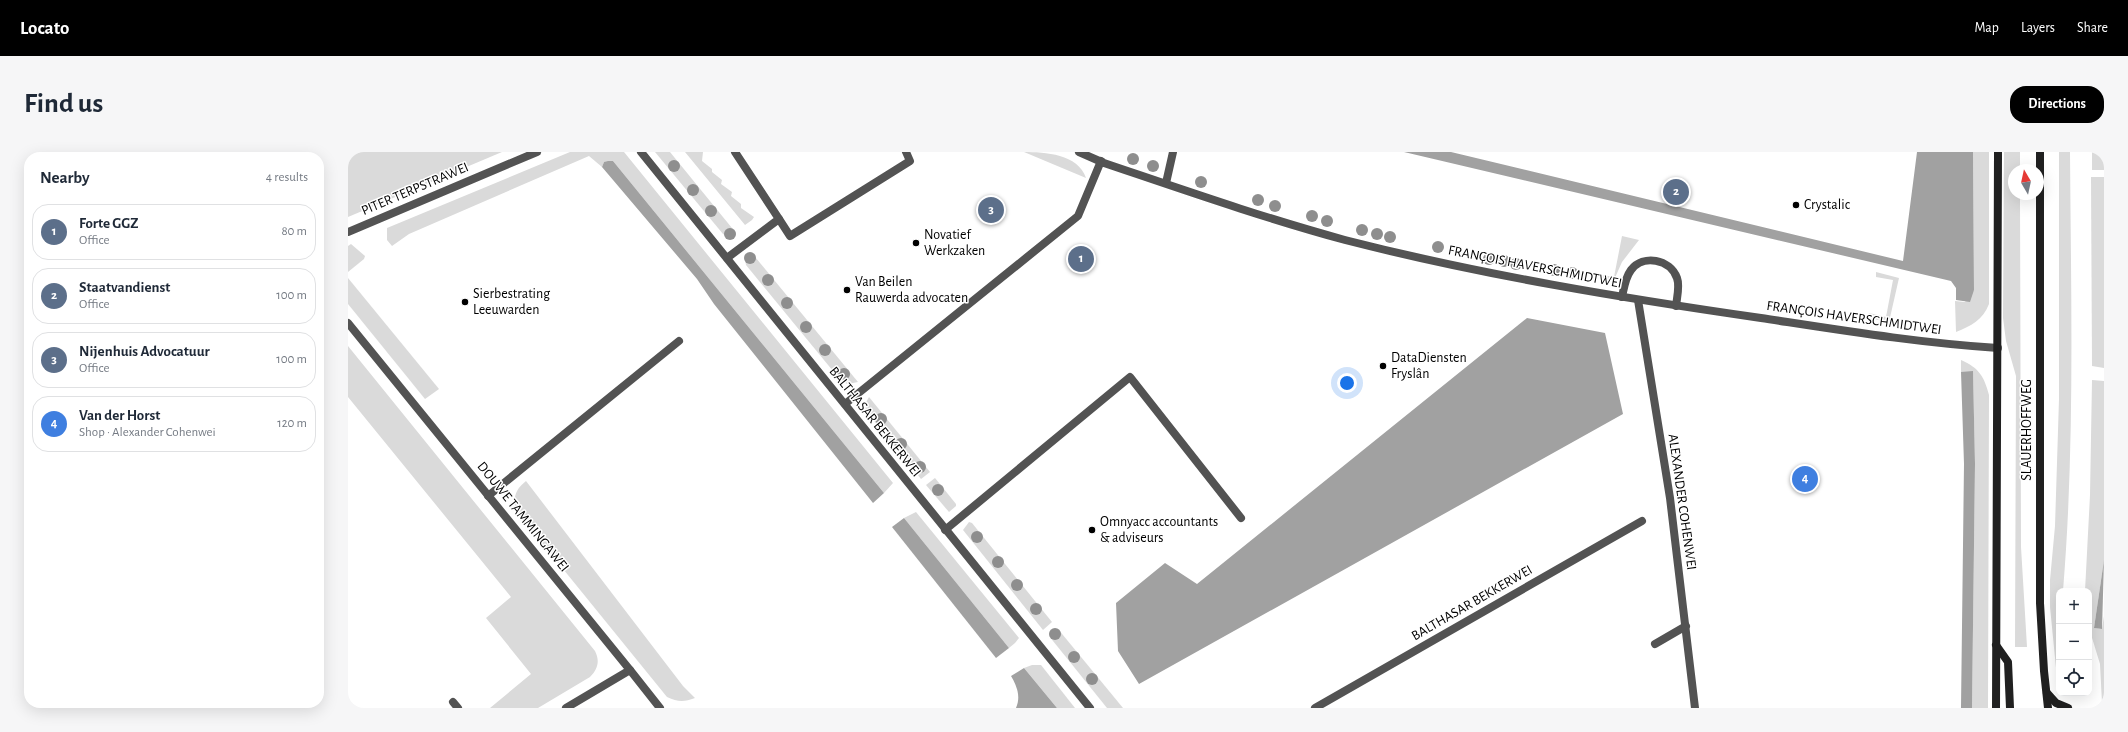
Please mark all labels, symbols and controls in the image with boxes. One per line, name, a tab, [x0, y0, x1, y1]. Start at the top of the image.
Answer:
text: Locato	[20, 19, 69, 38]
text: Map	[1974, 21, 1999, 35]
text: Layers	[2021, 21, 2055, 35]
text: Share	[2077, 21, 2108, 35]
button: Directions	[2010, 86, 2104, 123]
text: Find us	[24, 90, 103, 118]
street label: PITER TERPSTRAWEI	[359, 160, 471, 218]
north arrow	[2008, 164, 2044, 200]
text: Nearby	[40, 169, 90, 186]
text: 4 results	[266, 171, 308, 184]
pin: 2	[1663, 177, 1689, 207]
pin: 3	[978, 195, 1004, 225]
place label: Crystalic	[1804, 198, 1851, 212]
marker: Crystalic	[1791, 200, 1801, 210]
text: Forte GGZ	[79, 216, 139, 231]
text: 1	[52, 225, 56, 238]
text: 80 m	[281, 225, 307, 238]
place label: Novatief Werkzaken	[924, 228, 985, 258]
text: Office	[79, 234, 109, 247]
marker: Novatief Werkzaken	[911, 238, 921, 248]
street label: FRANÇOIS HAVERSCHMIDTWEI	[1447, 243, 1623, 291]
pin: 1	[1068, 244, 1094, 274]
place label: Van Beilen Rauwerda advocaten	[855, 275, 968, 305]
text: Staatvandienst	[79, 280, 170, 295]
marker: Van Beilen Rauwerda advocaten	[842, 285, 852, 295]
place label: Sierbestrating Leeuwarden	[473, 287, 550, 317]
text: 2	[51, 289, 57, 302]
text: 100 m	[276, 289, 307, 302]
marker: Sierbestrating Leeuwarden	[460, 297, 470, 307]
text: Office	[79, 298, 109, 311]
street label: FRANÇOIS HAVERSCHMIDTWEI	[1766, 299, 1942, 337]
text: Nijenhuis Advocatuur	[79, 344, 210, 359]
place label: DataDiensten Fryslân	[1391, 351, 1467, 381]
text: 3	[51, 353, 57, 366]
text: 100 m	[276, 353, 307, 366]
marker: DataDiensten Fryslân	[1378, 361, 1388, 371]
text: Office	[79, 362, 109, 375]
street label: BALTHASAR BEKKERWEI	[827, 364, 923, 480]
your location	[1337, 373, 1357, 393]
street label: SLAUERHOFFWEG	[2020, 379, 2034, 481]
text: Van der Horst	[79, 408, 160, 423]
text: 4	[51, 417, 57, 430]
text: 120 m	[277, 417, 307, 430]
text: Shop · Alexander Cohenwei	[79, 426, 216, 439]
street label: ALEXANDER COHENWEI	[1666, 433, 1698, 571]
street label: DOUWE TAMMINGAWEI	[475, 459, 571, 575]
pin: 4	[1792, 464, 1818, 494]
place label: Omnyacc accountants & adviseurs	[1100, 515, 1218, 545]
marker: Omnyacc accountants & adviseurs	[1087, 525, 1097, 535]
street label: BALTHASAR BEKKERWEI	[1409, 563, 1535, 643]
map controls	[2056, 588, 2092, 696]
button: +	[2056, 588, 2092, 624]
button: −	[2056, 624, 2092, 660]
button: locate	[2056, 660, 2092, 696]

